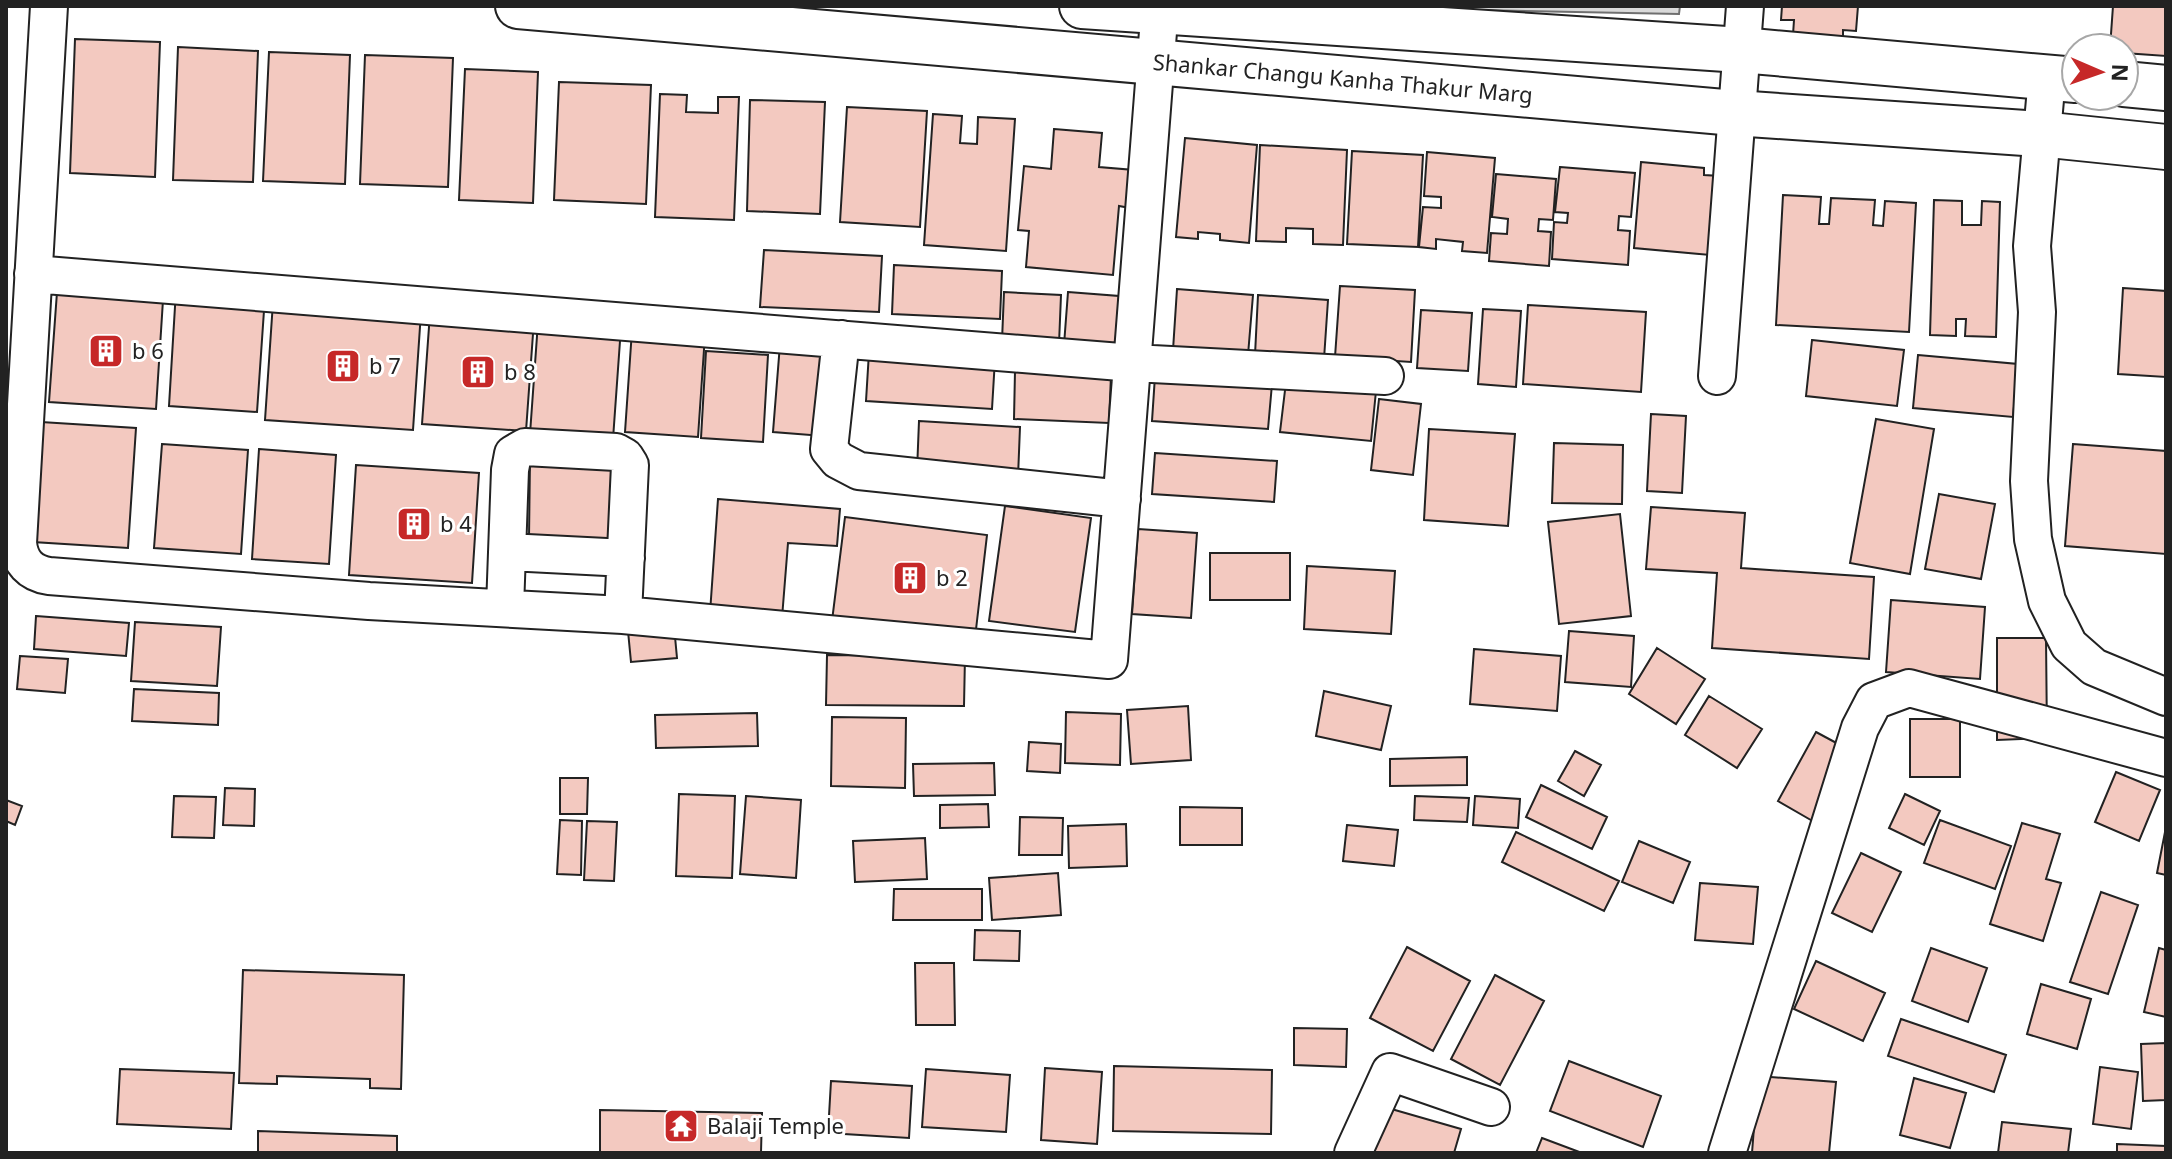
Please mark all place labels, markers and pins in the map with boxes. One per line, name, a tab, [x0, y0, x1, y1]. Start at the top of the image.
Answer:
building icon: b 6	[87, 332, 125, 370]
place label: b 6	[132, 335, 164, 365]
building icon: b 7	[324, 347, 362, 385]
place label: b 7	[369, 350, 401, 380]
building icon: b 8	[459, 353, 497, 391]
place label: b 8	[504, 356, 536, 386]
building icon: b 4	[395, 505, 433, 543]
place label: b 4	[440, 508, 472, 538]
building icon: b 2	[891, 559, 929, 597]
place label: b 2	[936, 562, 968, 592]
temple icon: Balaji Temple	[662, 1107, 700, 1145]
place label: Balaji Temple	[707, 1110, 844, 1140]

